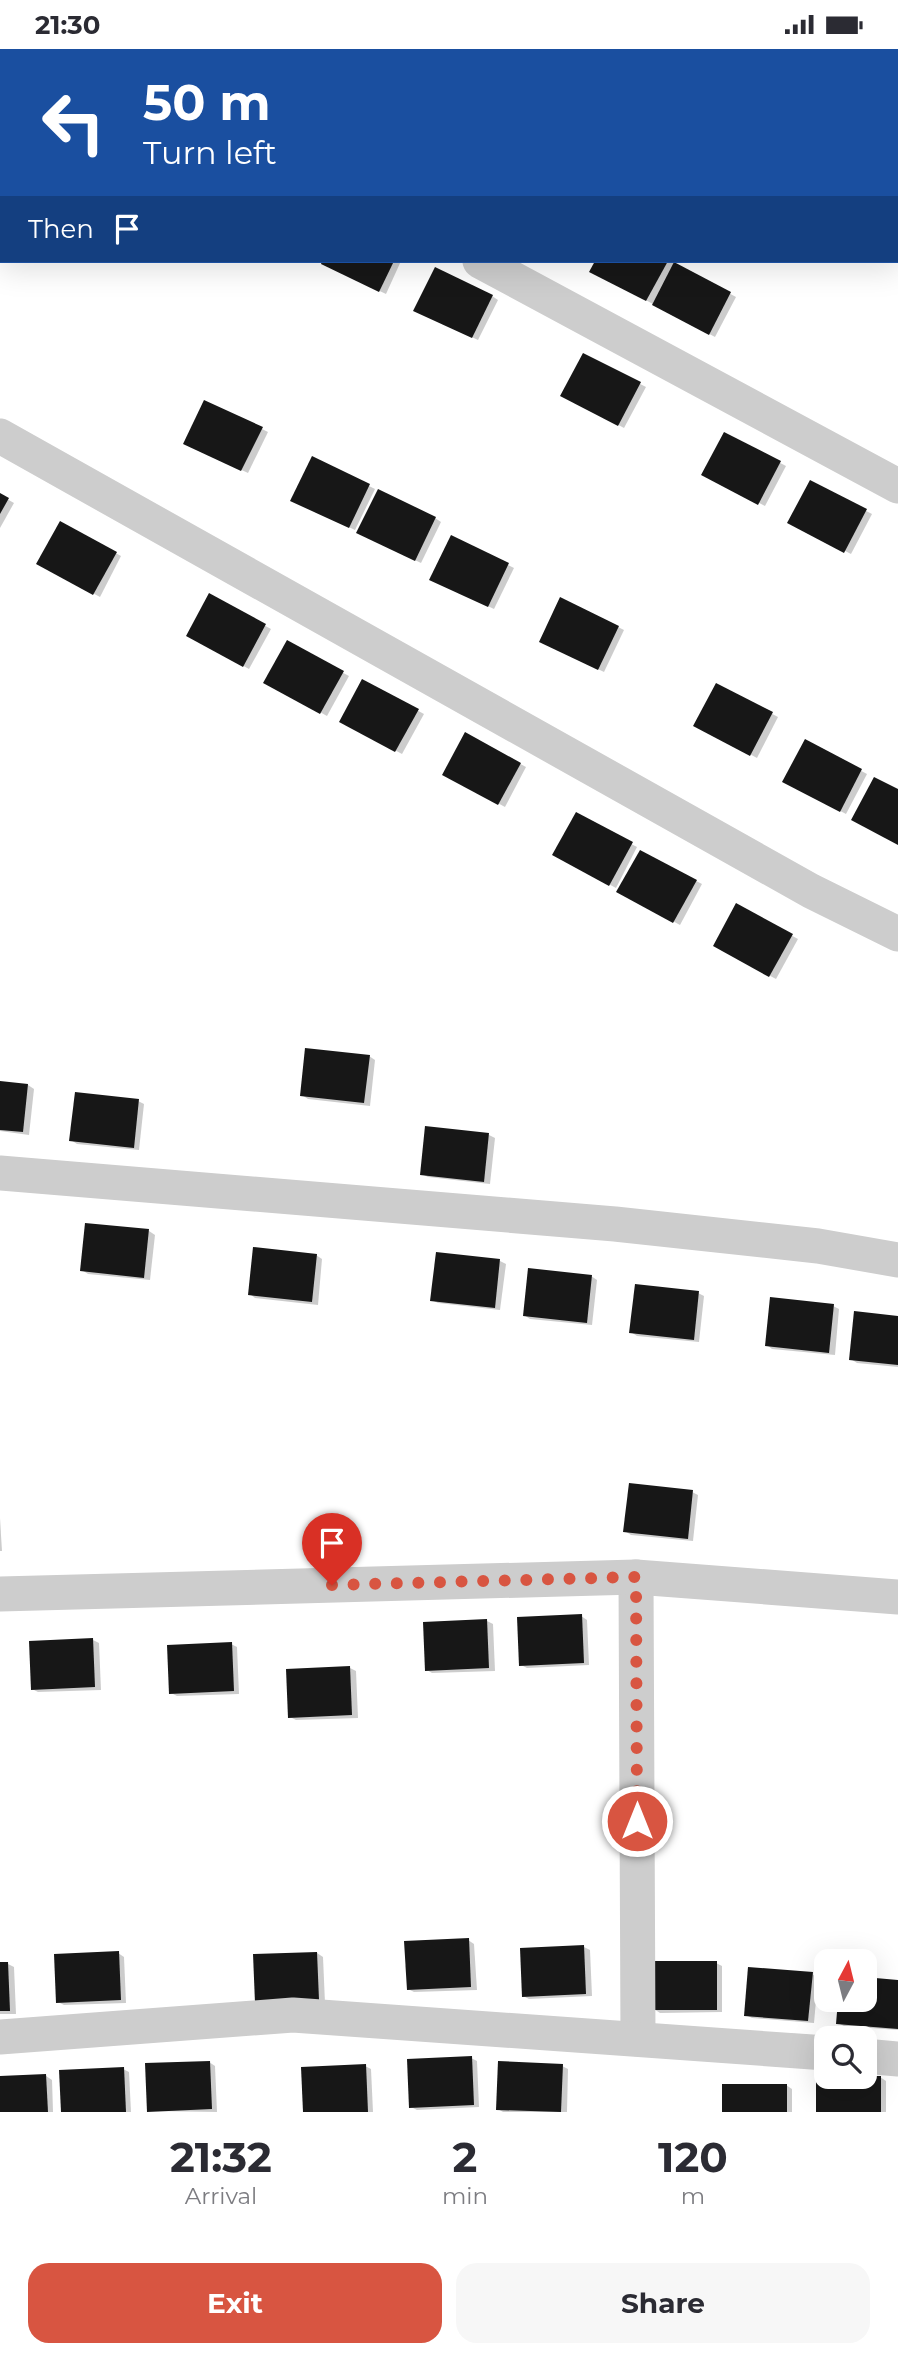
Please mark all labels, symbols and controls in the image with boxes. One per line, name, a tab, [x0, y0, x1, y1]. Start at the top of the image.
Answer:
text: 21:30	[35, 9, 100, 41]
text: 50 m	[143, 73, 271, 132]
icon: left	[28, 77, 119, 168]
text: Turn left	[143, 133, 277, 172]
icon: arrive	[108, 210, 146, 248]
text: Then	[28, 213, 94, 245]
pin	[302, 1513, 362, 1585]
icon: arrive	[313, 1524, 351, 1562]
position arrow	[600, 1784, 674, 1858]
north arrow	[814, 1949, 877, 2013]
map controls	[814, 1949, 877, 2089]
button: search	[814, 2026, 877, 2089]
text: 21:32	[170, 2131, 272, 2183]
text: 2	[453, 2131, 477, 2183]
text: 120	[658, 2131, 728, 2183]
text: Arrival	[185, 2182, 257, 2210]
text: min	[442, 2182, 488, 2210]
text: m	[681, 2182, 705, 2210]
button: Exit	[28, 2263, 442, 2343]
button: Share	[456, 2263, 870, 2343]

